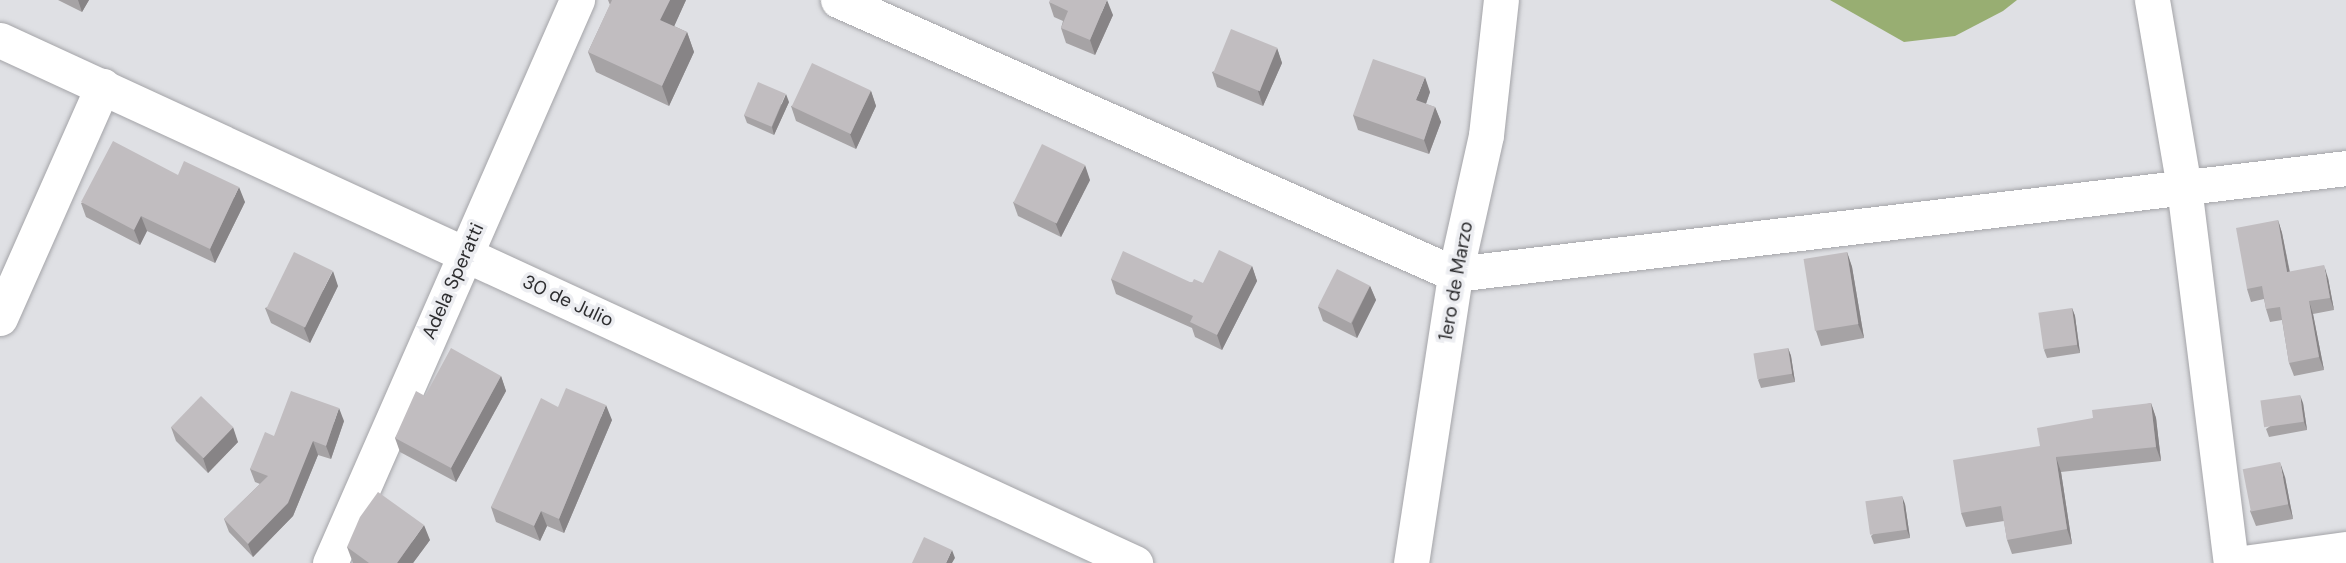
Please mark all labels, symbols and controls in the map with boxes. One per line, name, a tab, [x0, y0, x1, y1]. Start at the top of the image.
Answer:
street label: Adela Speratti	[417, 219, 489, 343]
street label: 1ero de Marzo	[1434, 220, 1478, 342]
street label: 30 de Julio	[519, 270, 617, 332]

